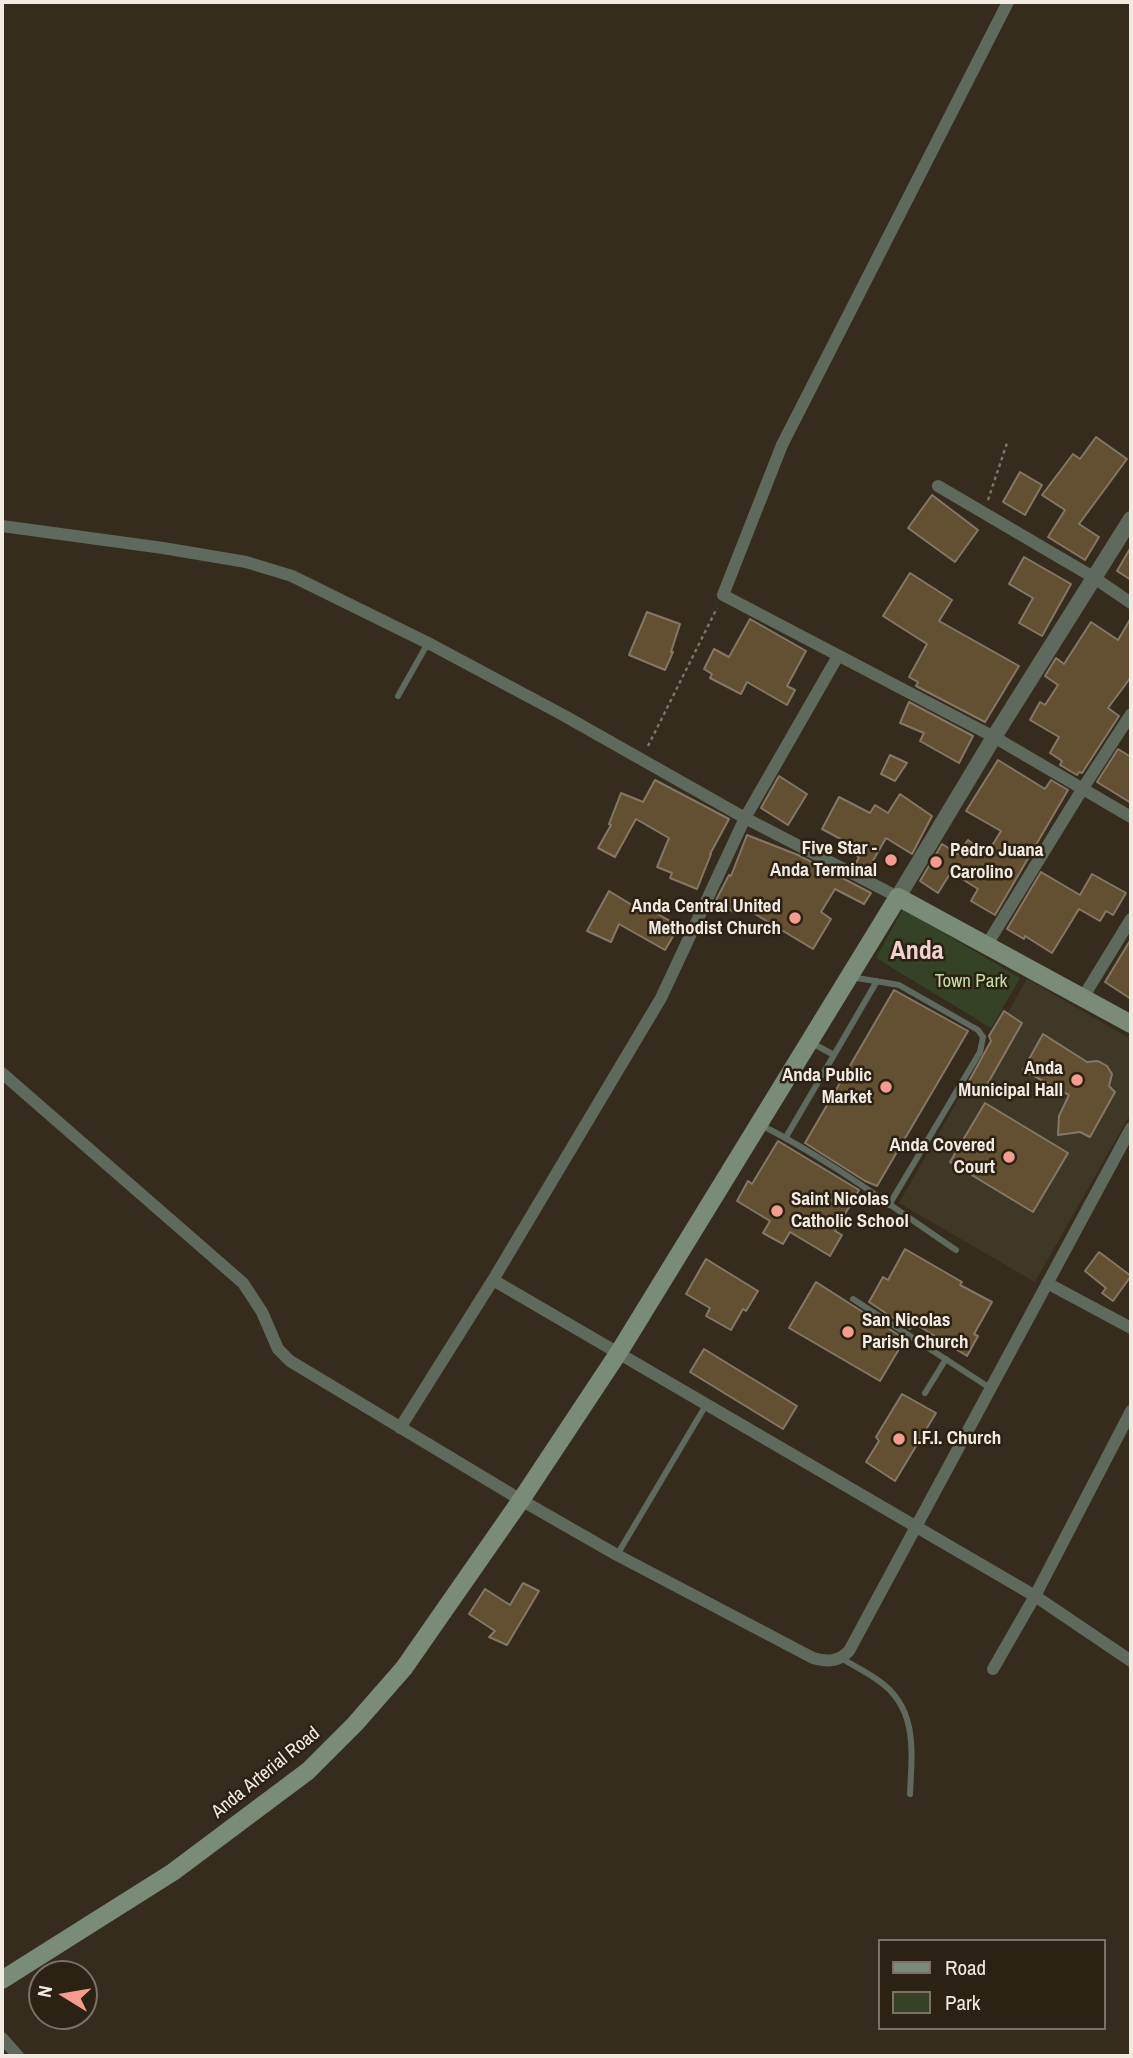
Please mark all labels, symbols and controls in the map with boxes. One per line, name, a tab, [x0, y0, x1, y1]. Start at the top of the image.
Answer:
place label: Five Star - Anda Terminal	[770, 838, 877, 882]
place label: Pedro Juana Carolino	[950, 840, 1044, 884]
marker: Five Star - Anda Terminal	[883, 852, 899, 868]
marker: Pedro Juana Carolino	[928, 854, 944, 870]
place label: Anda Central United Methodist Church	[631, 896, 781, 940]
marker: Anda Central United Methodist Church	[787, 910, 803, 926]
district label: Anda	[890, 936, 944, 968]
park label: Town Park	[935, 971, 1007, 993]
place label: Anda Municipal Hall	[958, 1058, 1063, 1102]
place label: Anda Public Market	[782, 1065, 872, 1109]
marker: Anda Municipal Hall	[1069, 1072, 1085, 1088]
marker: Anda Public Market	[878, 1079, 894, 1095]
place label: Anda Covered Court	[889, 1135, 995, 1179]
marker: Anda Covered Court	[1001, 1149, 1017, 1165]
place label: Saint Nicolas Catholic School	[791, 1189, 909, 1233]
marker: Saint Nicolas Catholic School	[769, 1203, 785, 1219]
place label: San Nicolas Parish Church	[862, 1310, 968, 1354]
marker: San Nicolas Parish Church	[840, 1324, 856, 1340]
place label: I.F.I. Church	[913, 1428, 1001, 1450]
marker: I.F.I. Church	[891, 1431, 907, 1447]
street label: Anda Arterial Road	[207, 1722, 325, 1824]
legend	[878, 1939, 1105, 2030]
text: Road	[945, 1953, 986, 1982]
north arrow	[28, 1960, 98, 2030]
text: N	[31, 1983, 58, 1999]
text: Park	[945, 1988, 980, 2017]

